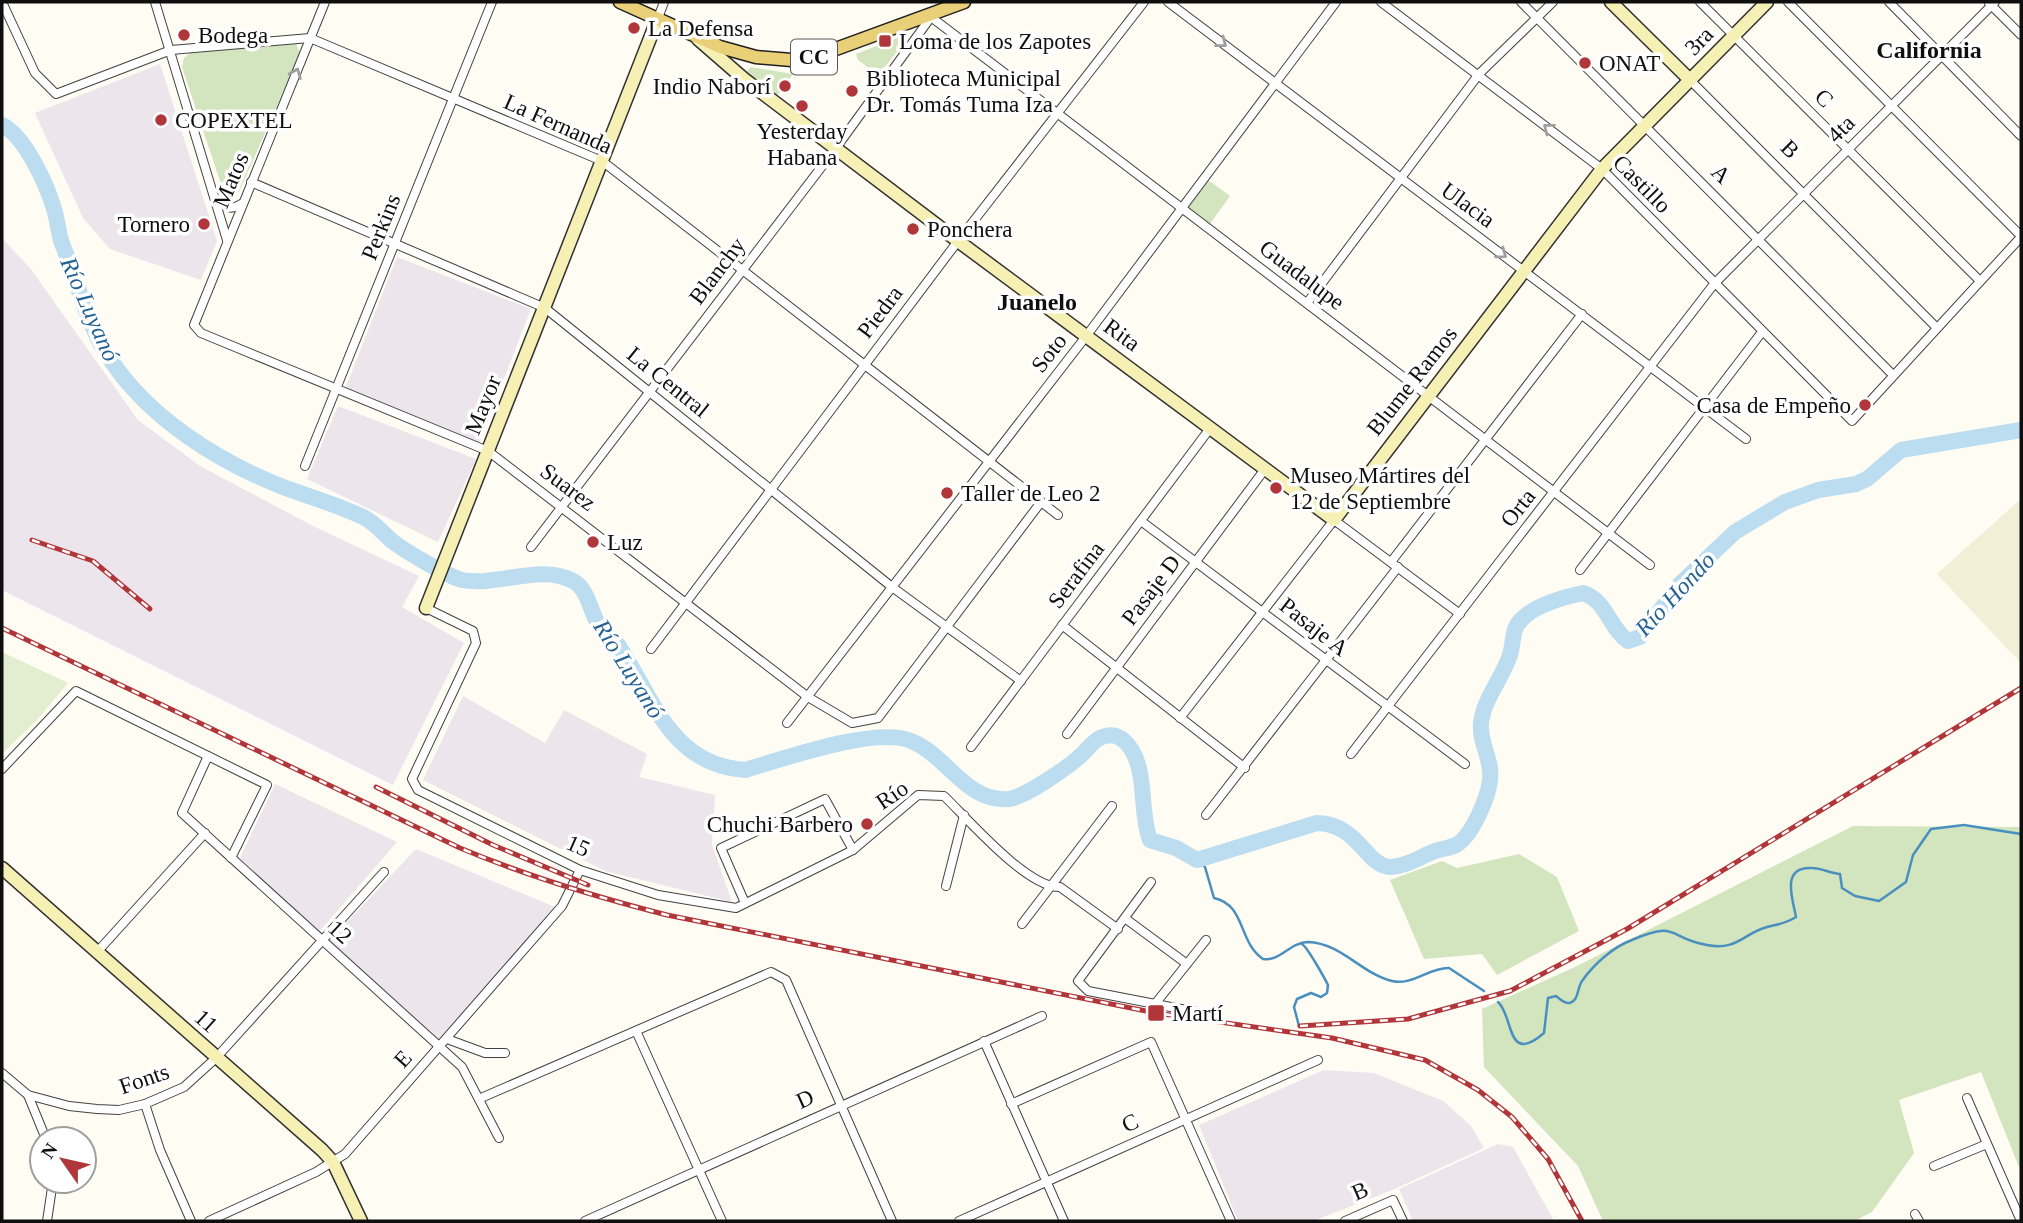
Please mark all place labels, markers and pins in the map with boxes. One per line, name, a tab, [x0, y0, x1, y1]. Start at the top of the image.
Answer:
place label: La Defensa	[648, 16, 753, 41]
marker: La Defensa	[626, 20, 642, 36]
place label: Bodega	[198, 23, 268, 48]
marker: Bodega	[176, 27, 192, 43]
place label: Loma de los Zapotes	[899, 29, 1091, 54]
marker: Loma de los Zapotes	[877, 33, 893, 49]
place label: ONAT	[1599, 51, 1660, 76]
marker: ONAT	[1577, 55, 1593, 71]
place label: Biblioteca Municipal Dr. Tomás Tuma Iza	[866, 66, 1061, 117]
place label: Indio Naborí	[653, 74, 772, 99]
marker: Indio Naborí	[777, 78, 793, 94]
marker: Biblioteca Municipal Dr. Tomás Tuma Iza	[844, 83, 860, 99]
marker: Yesterday Habana	[794, 98, 810, 114]
place label: COPEXTEL	[175, 108, 293, 133]
marker: COPEXTEL	[153, 112, 169, 128]
place label: Yesterday Habana	[757, 119, 848, 170]
place label: Tornero	[118, 212, 190, 237]
marker: Tornero	[196, 216, 212, 232]
place label: Ponchera	[927, 217, 1013, 242]
marker: Ponchera	[905, 221, 921, 237]
place label: Casa de Empeño	[1696, 393, 1851, 418]
marker: Casa de Empeño	[1857, 397, 1873, 413]
place label: Museo Mártires del 12 de Septiembre	[1290, 463, 1470, 514]
marker: Museo Mártires del 12 de Septiembre	[1268, 480, 1284, 496]
place label: Taller de Leo 2	[961, 481, 1101, 506]
marker: Taller de Leo 2	[939, 485, 955, 501]
place label: Luz	[607, 530, 643, 555]
marker: Luz	[585, 534, 601, 550]
place label: Chuchi Barbero	[707, 812, 853, 837]
marker: Chuchi Barbero	[859, 816, 875, 832]
place label: Martí	[1172, 1001, 1224, 1026]
marker: Martí	[1146, 1003, 1166, 1023]

